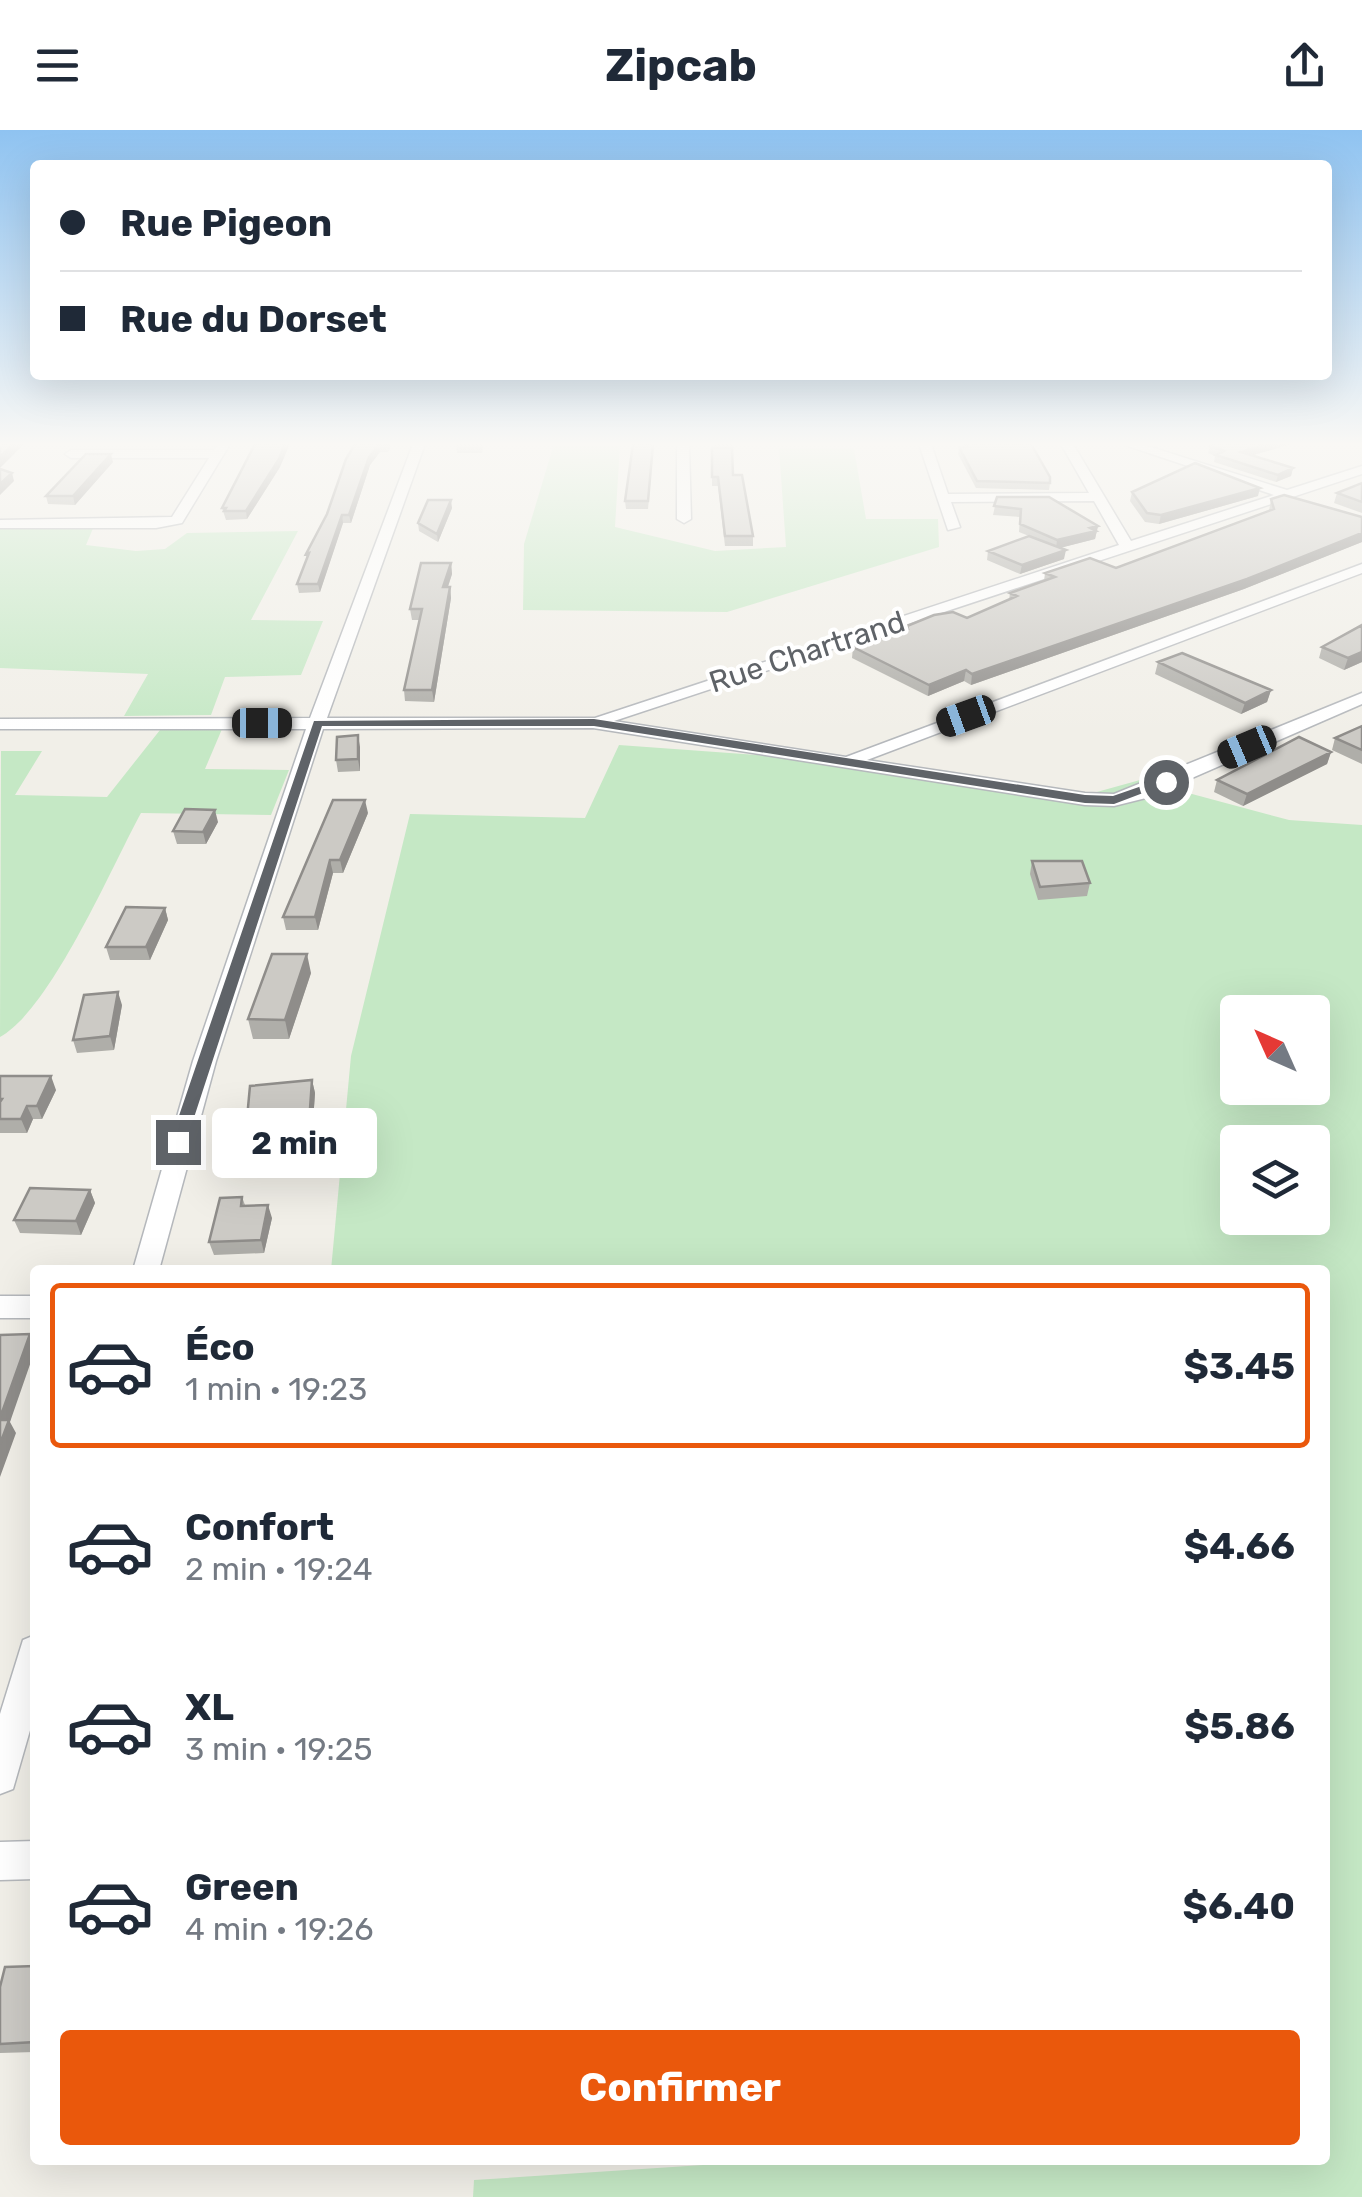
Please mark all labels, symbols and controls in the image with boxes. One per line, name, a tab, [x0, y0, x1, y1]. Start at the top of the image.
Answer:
icon: menu	[30, 38, 85, 93]
icon: share	[1277, 38, 1332, 93]
text: Zipcab	[605, 39, 757, 92]
text: Rue Pigeon	[120, 200, 332, 246]
text: Rue du Dorset	[120, 296, 387, 342]
street label: Rue Chartrand	[705, 603, 909, 701]
car	[933, 692, 999, 740]
car	[232, 708, 292, 738]
car	[1214, 721, 1280, 773]
route start	[1144, 760, 1189, 805]
north arrow	[1220, 995, 1330, 1105]
map controls	[1220, 995, 1330, 1235]
callout: 2 min	[213, 1107, 378, 1177]
route end	[156, 1120, 201, 1165]
text: 2 min	[251, 1124, 338, 1162]
button: layers	[1220, 1125, 1330, 1235]
icon: car	[65, 1321, 155, 1411]
text: Éco	[185, 1324, 255, 1370]
text: $3.45	[1184, 1343, 1295, 1389]
text: 1 min · 19:23	[185, 1370, 367, 1408]
icon: car	[65, 1501, 155, 1591]
text: Confort	[185, 1504, 334, 1550]
text: $4.66	[1184, 1523, 1295, 1569]
text: 2 min · 19:24	[185, 1550, 373, 1588]
icon: car	[65, 1681, 155, 1771]
text: XL	[185, 1684, 234, 1730]
text: $5.86	[1184, 1703, 1295, 1749]
text: 3 min · 19:25	[185, 1730, 373, 1768]
icon: car	[65, 1861, 155, 1951]
text: Green	[185, 1864, 299, 1910]
text: $6.40	[1183, 1883, 1295, 1929]
text: 4 min · 19:26	[185, 1910, 373, 1948]
button: Confirmer	[60, 2030, 1300, 2145]

